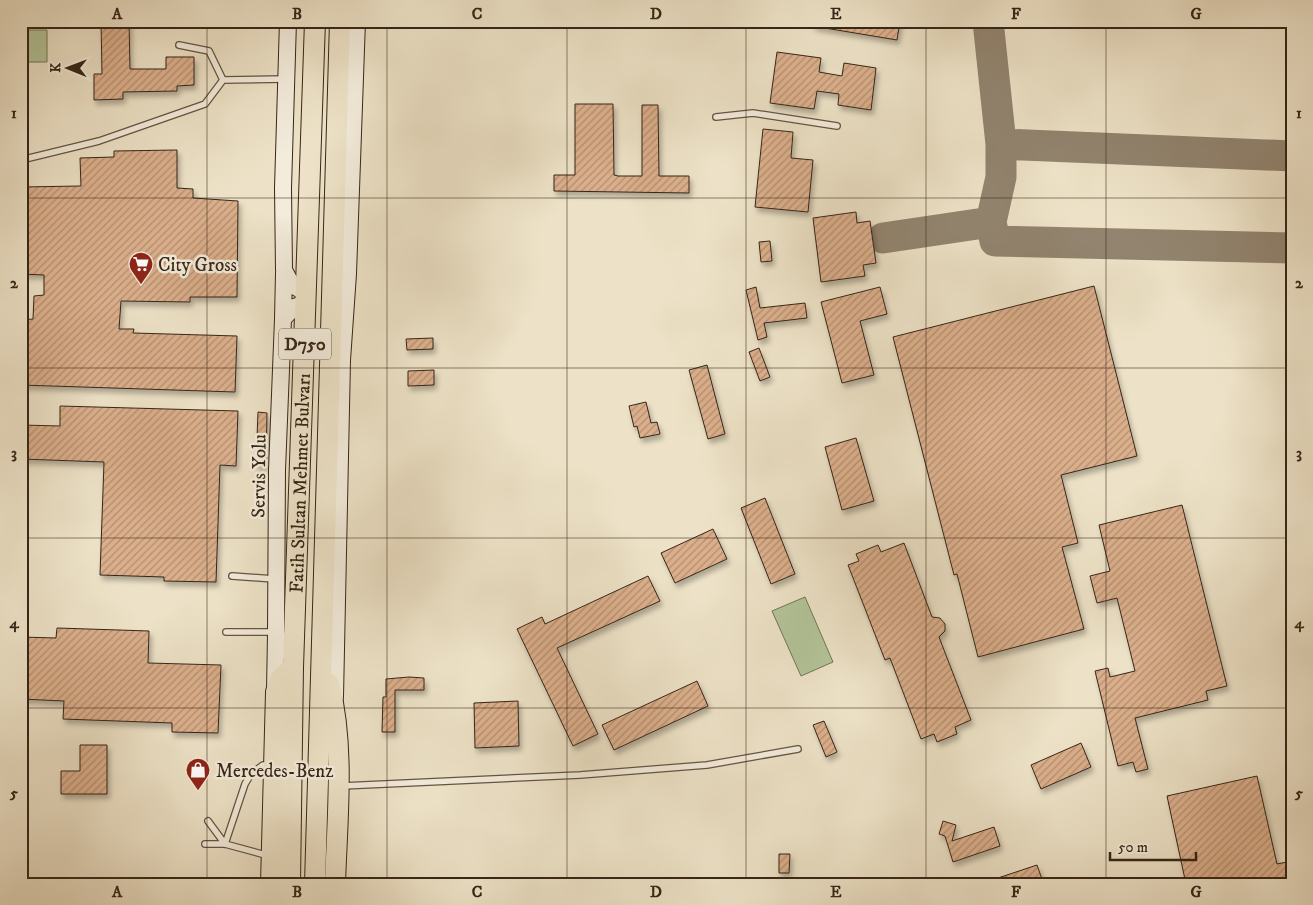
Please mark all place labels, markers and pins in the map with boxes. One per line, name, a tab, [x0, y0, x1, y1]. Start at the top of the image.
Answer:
supermarket icon: City Gross	[128, 251, 154, 285]
place label: City Gross	[158, 254, 237, 277]
shop icon: Mercedes-Benz	[185, 757, 211, 791]
place label: Mercedes-Benz	[216, 760, 333, 783]

